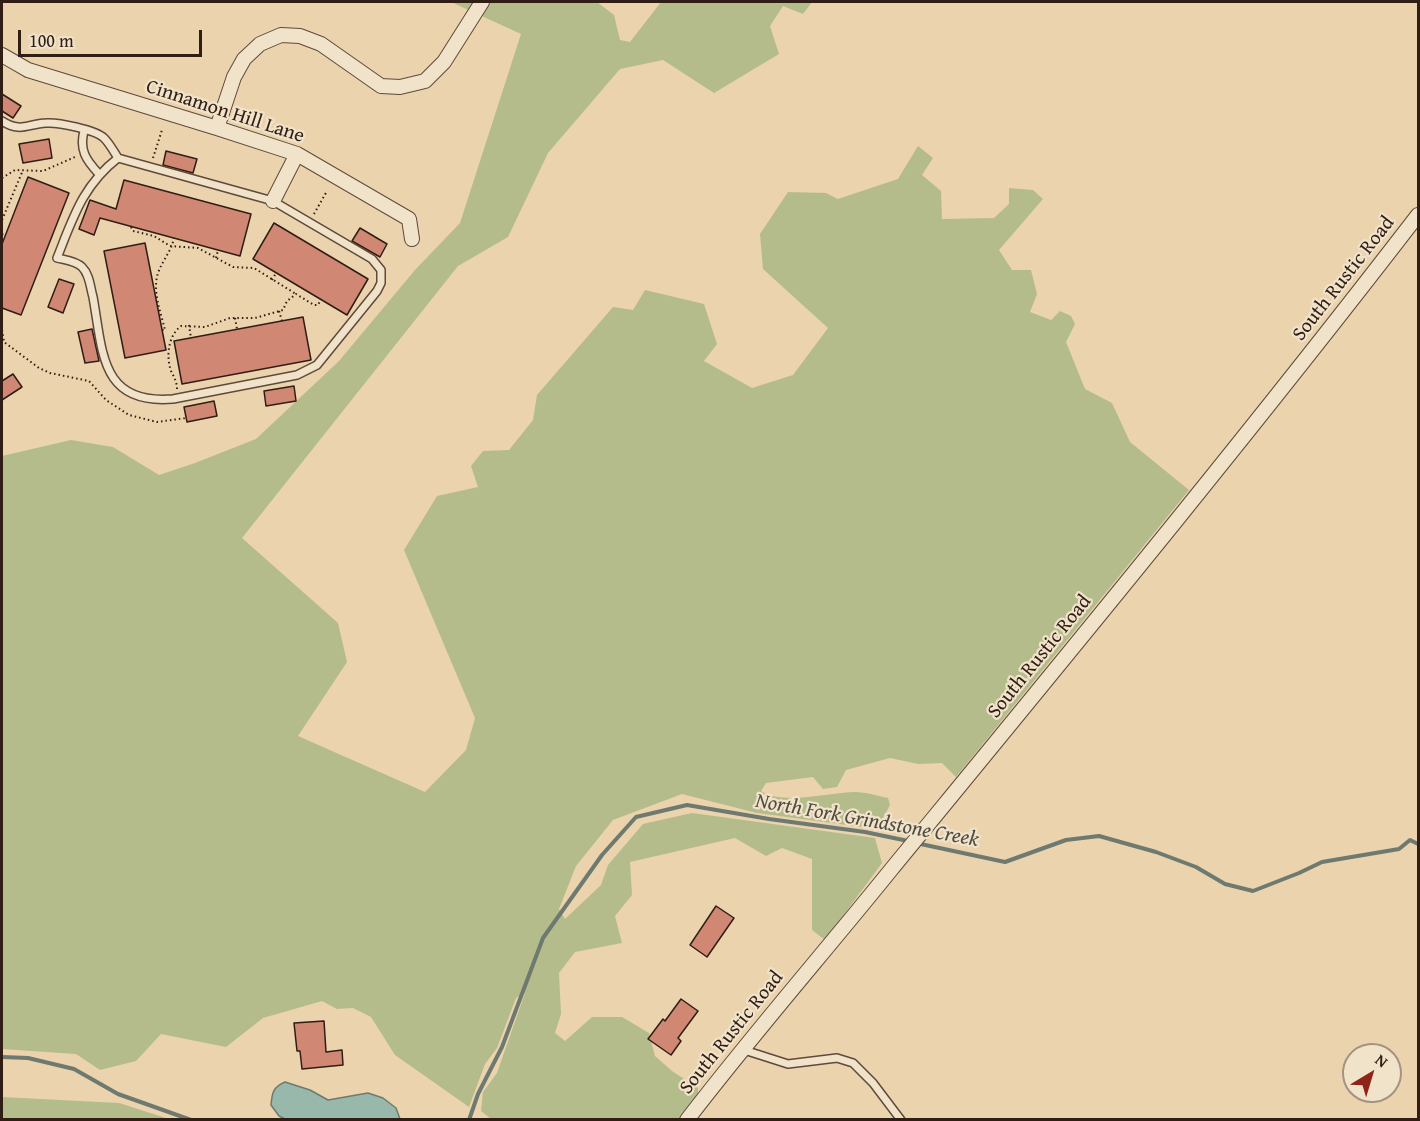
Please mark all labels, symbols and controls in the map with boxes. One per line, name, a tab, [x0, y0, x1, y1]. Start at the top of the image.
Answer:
scale bar	[21, 18, 206, 56]
text: 100 m	[29, 27, 74, 54]
street label: Cinnamon Hill Lane	[143, 75, 307, 149]
street label: South Rustic Road	[1288, 212, 1400, 346]
street label: South Rustic Road	[983, 591, 1097, 723]
water label: North Fork Grindstone Creek	[753, 789, 981, 853]
street label: South Rustic Road	[675, 967, 789, 1099]
north arrow	[1342, 1043, 1402, 1103]
text: N	[1370, 1048, 1393, 1073]

